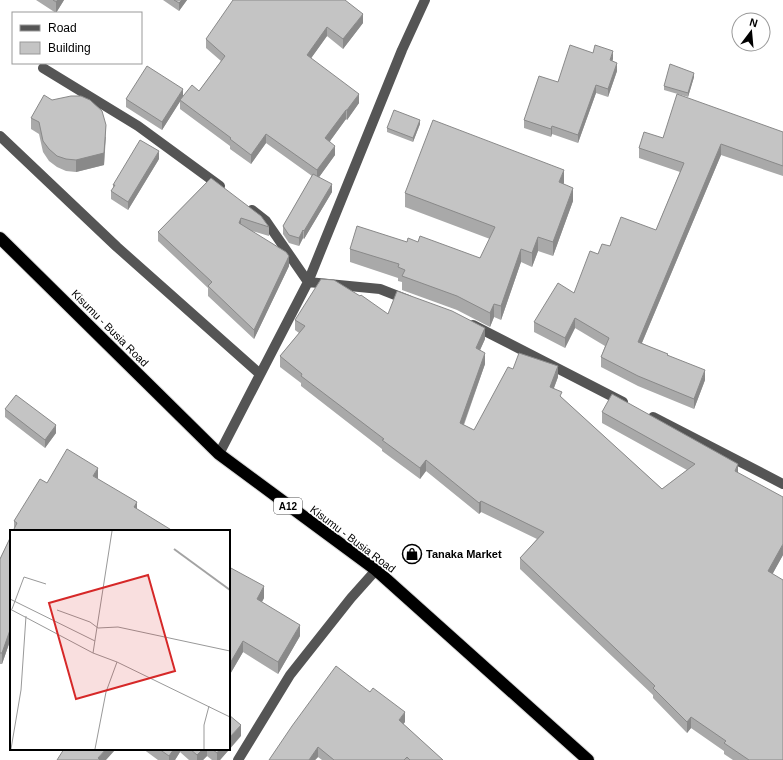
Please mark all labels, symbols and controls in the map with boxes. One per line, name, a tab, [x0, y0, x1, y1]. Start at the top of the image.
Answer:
legend	[12, 12, 142, 64]
north arrow	[731, 12, 771, 52]
text: N	[748, 16, 759, 29]
text: Road	[48, 21, 77, 35]
text: Building	[48, 41, 91, 55]
street label: Kisumu - Busia Road	[69, 287, 151, 369]
road number: A12	[274, 498, 302, 514]
street label: Kisumu - Busia Road	[308, 503, 398, 575]
inset map	[10, 530, 230, 750]
shop icon: Tanaka Market	[401, 543, 423, 565]
place label: Tanaka Market	[426, 548, 502, 560]

